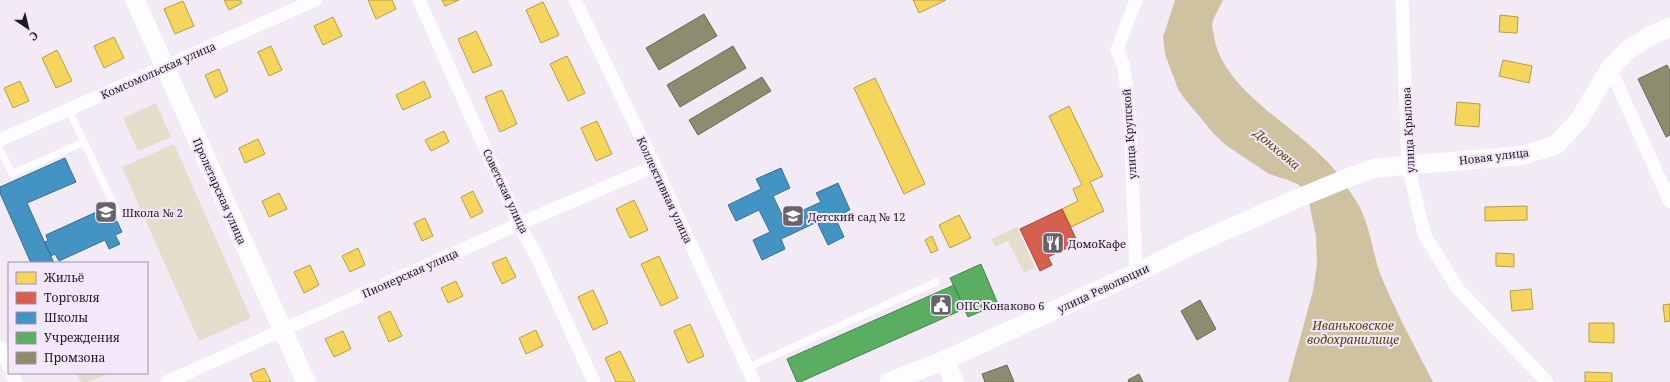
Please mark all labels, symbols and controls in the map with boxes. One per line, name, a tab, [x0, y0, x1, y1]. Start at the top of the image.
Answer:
north arrow	[8, 8, 48, 48]
text: С	[27, 28, 41, 45]
street label: Комсомольская улица	[98, 38, 218, 102]
street label: улица Крылова	[1398, 87, 1418, 173]
street label: улица Крупской	[1118, 88, 1140, 180]
water label: Донховка	[1249, 123, 1304, 174]
street label: Коллективная улица	[634, 134, 696, 246]
street label: Пролетарская улица	[190, 135, 250, 247]
street label: Новая улица	[1458, 144, 1530, 168]
street label: Советская улица	[480, 146, 532, 236]
school or university icon: Школа № 2	[93, 199, 119, 225]
school or university icon: Детский сад № 12	[780, 203, 806, 229]
place label: Школа № 2	[122, 205, 183, 220]
place label: Детский сад № 12	[808, 209, 905, 224]
restaurant icon: ДомоКафе	[1040, 230, 1066, 256]
place label: ДомоКафе	[1068, 236, 1126, 251]
street label: Пионерская улица	[359, 245, 461, 301]
street label: улица Революции	[1055, 260, 1151, 316]
legend	[8, 262, 148, 374]
text: Жильё	[43, 269, 84, 286]
text: Торговля	[44, 289, 100, 306]
public building icon: ОПС Конаково 6	[928, 292, 954, 318]
place label: ОПС Конаково 6	[956, 298, 1044, 313]
text: Школы	[44, 309, 88, 326]
water label: Иваньковское водохранилище	[1307, 317, 1399, 348]
text: Учреждения	[44, 329, 120, 346]
text: Промзона	[44, 349, 106, 366]

